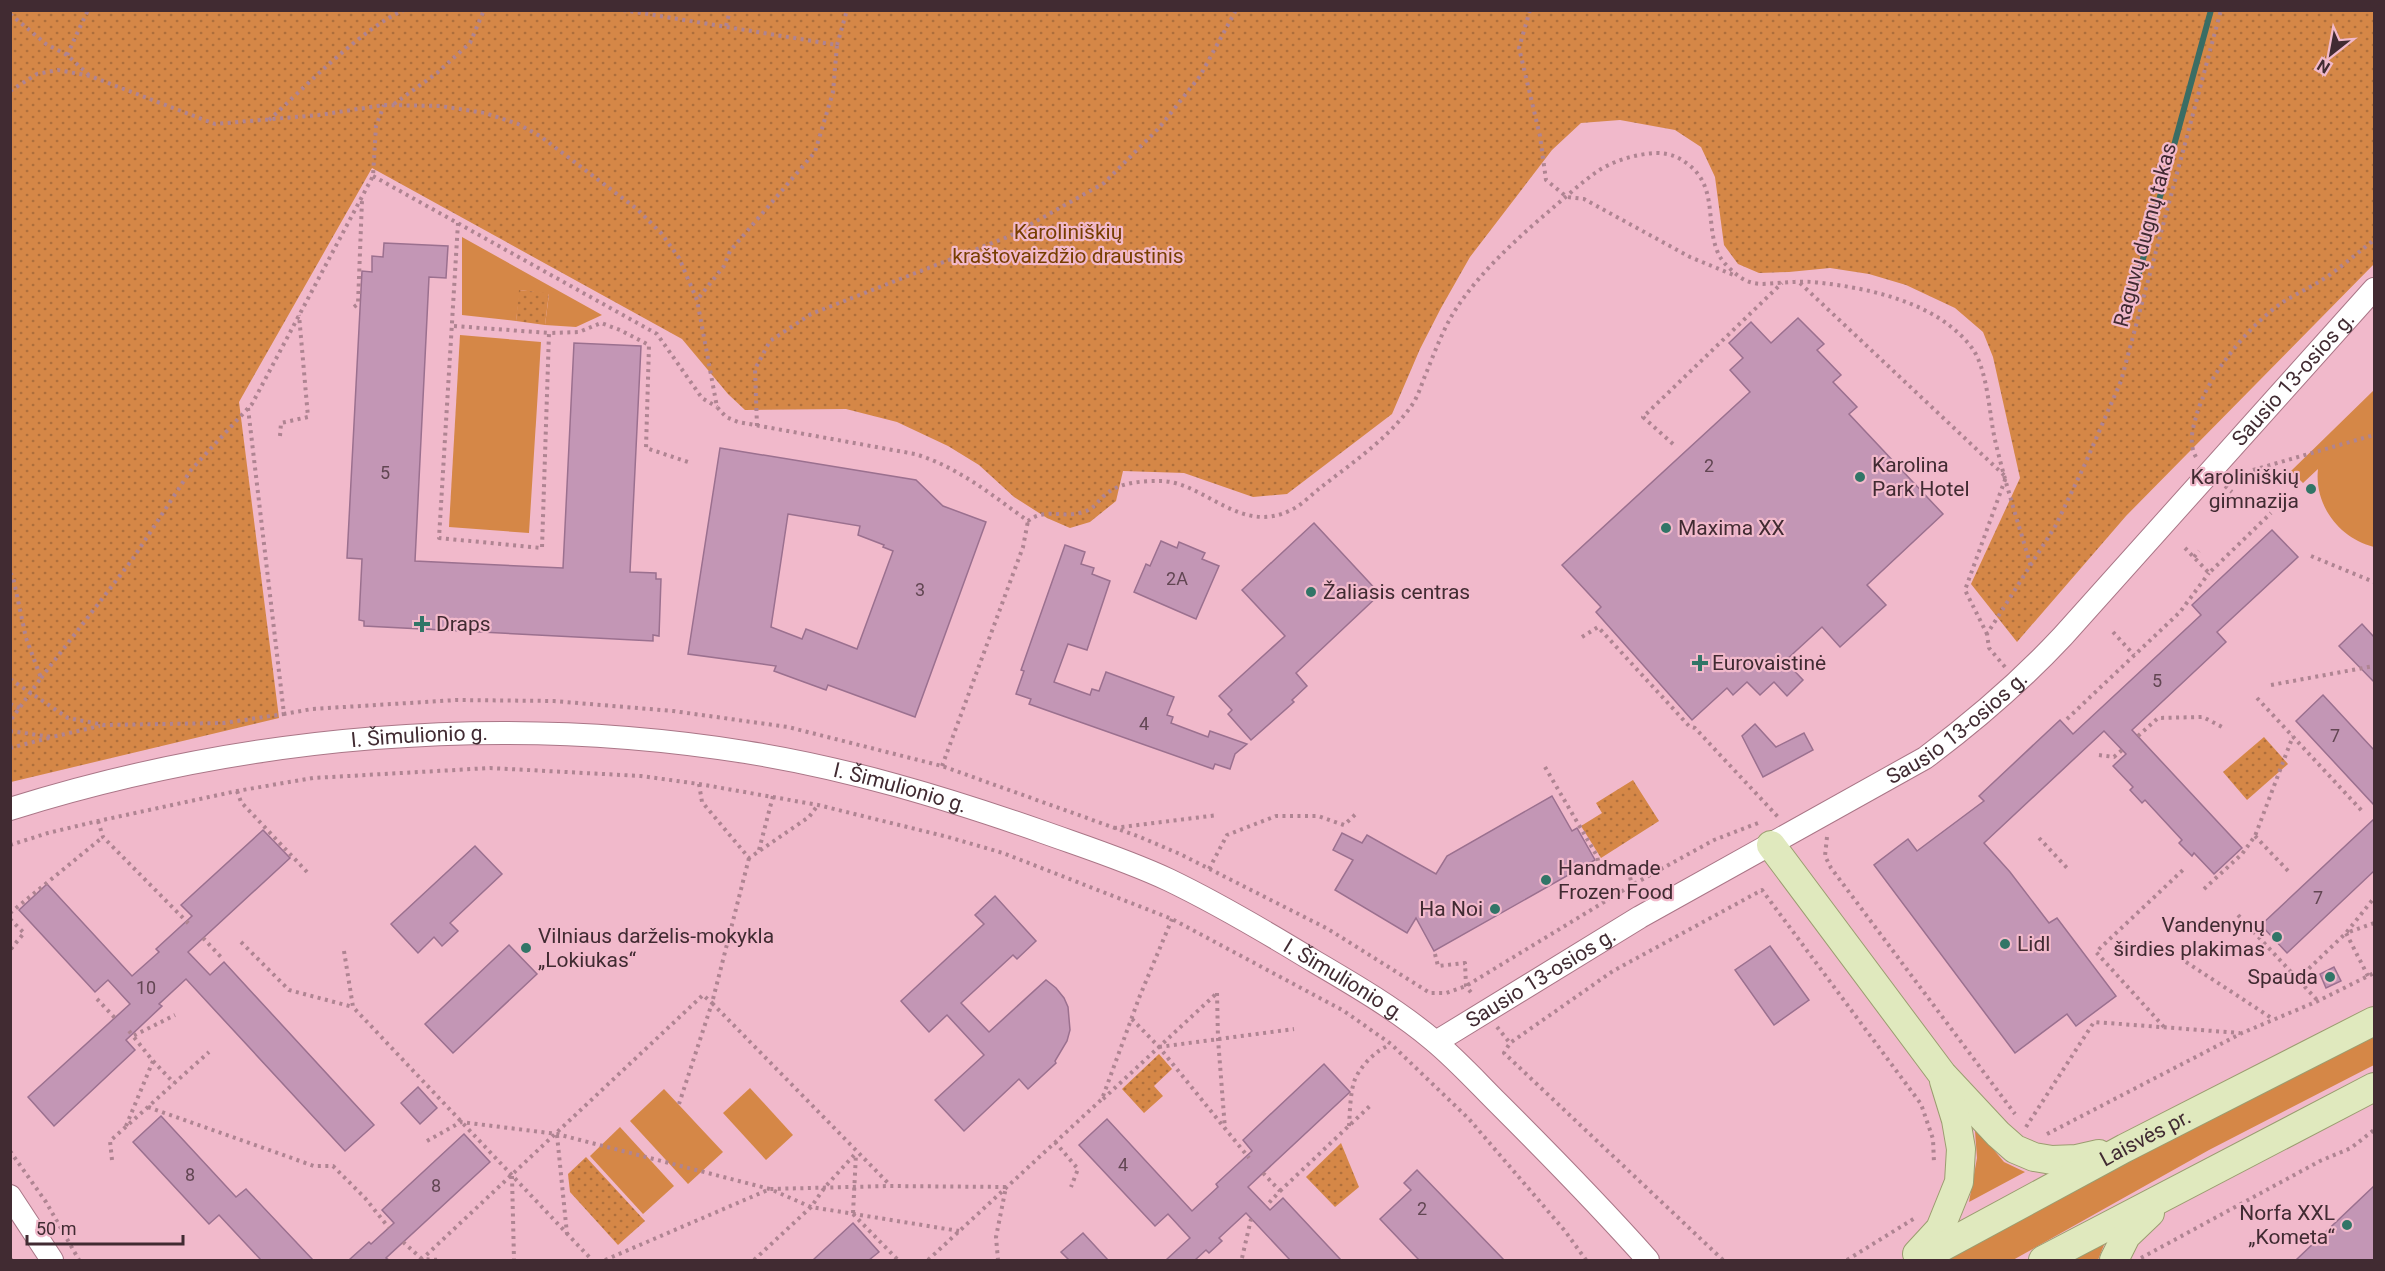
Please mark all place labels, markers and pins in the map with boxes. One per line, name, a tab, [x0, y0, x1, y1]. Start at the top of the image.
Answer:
place label: Karolina Park Hotel	[1872, 453, 1970, 501]
place label: Karoliniškių gimnazija	[2190, 465, 2299, 513]
marker: Karolina Park Hotel	[1853, 470, 1867, 484]
marker: Karoliniškių gimnazija	[2304, 482, 2318, 496]
place label: Maxima XX	[1678, 516, 1785, 540]
marker: Maxima XX	[1659, 521, 1673, 535]
place label: Žaliasis centras	[1323, 580, 1470, 604]
marker: Žaliasis centras	[1304, 585, 1318, 599]
place label: Draps	[436, 612, 491, 636]
marker: Draps	[413, 615, 431, 633]
place label: Eurovaistinė	[1712, 651, 1826, 675]
marker: Eurovaistinė	[1693, 656, 1707, 670]
place label: Handmade Frozen Food	[1558, 856, 1673, 904]
marker: Handmade Frozen Food	[1539, 873, 1553, 887]
place label: Ha Noi	[1419, 897, 1483, 921]
marker: Ha Noi	[1488, 902, 1502, 916]
place label: Vandenynų širdies plakimas	[2113, 913, 2265, 961]
place label: Vilniaus darželis-mokykla „Lokiukas“	[538, 924, 774, 972]
marker: Vandenynų širdies plakimas	[2270, 930, 2284, 944]
place label: Lidl	[2017, 932, 2050, 956]
marker: Lidl	[1998, 937, 2012, 951]
marker: Vilniaus darželis-mokykla „Lokiukas“	[519, 941, 533, 955]
place label: Spauda	[2247, 965, 2318, 989]
marker: Spauda	[2323, 970, 2337, 984]
place label: Norfa XXL „Kometa“	[2239, 1201, 2336, 1249]
marker: Norfa XXL „Kometa“	[2340, 1218, 2354, 1232]

